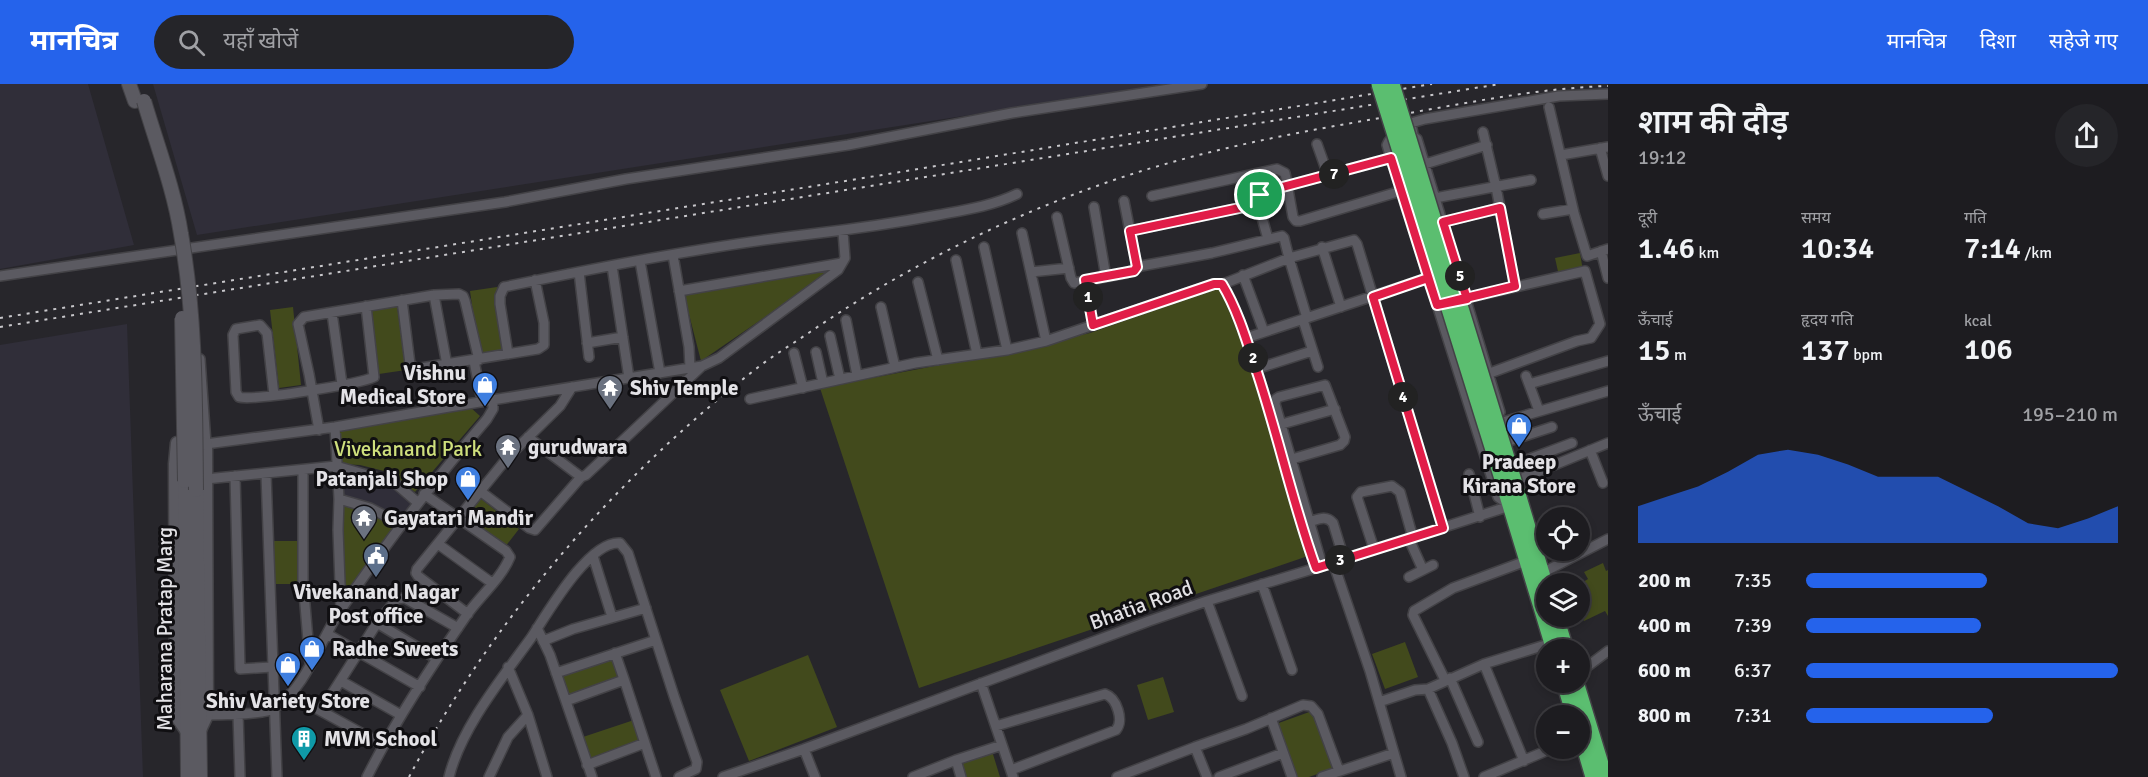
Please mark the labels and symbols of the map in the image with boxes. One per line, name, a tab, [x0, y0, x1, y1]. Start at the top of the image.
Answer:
pin: 7	[1319, 159, 1349, 189]
pin	[1234, 169, 1285, 220]
pin: 5	[1445, 261, 1475, 291]
pin: 1	[1073, 282, 1103, 312]
pin: 2	[1238, 343, 1268, 373]
place label: Vishnu Medical Store	[340, 360, 466, 410]
shop icon: Vishnu Medical Store	[470, 370, 500, 408]
temple icon: Shiv Temple	[595, 373, 625, 411]
place label: Shiv Temple	[630, 375, 738, 401]
pin: 4	[1388, 382, 1418, 412]
shop icon: Pradeep Kirana Store	[1504, 411, 1534, 449]
temple icon: gurudwara	[493, 432, 523, 470]
place label: gurudwara	[528, 434, 628, 460]
park label: Vivekanand Park	[334, 436, 483, 462]
place label: Pradeep Kirana Store	[1462, 449, 1576, 499]
shop icon: Patanjali Shop	[453, 464, 483, 502]
place label: Patanjali Shop	[316, 466, 448, 492]
temple icon: Gayatari Mandir	[349, 503, 379, 541]
place label: Gayatari Mandir	[384, 505, 534, 531]
street label: Maharana Pratap Marg	[152, 527, 178, 731]
public building icon: Vivekanand Nagar Post office	[361, 541, 391, 579]
pin: 3	[1325, 545, 1355, 575]
street label: Bhatia Road	[1086, 574, 1196, 636]
place label: Vivekanand Nagar Post office	[293, 579, 460, 629]
shop icon: Radhe Sweets	[297, 634, 327, 672]
place label: Radhe Sweets	[332, 636, 458, 662]
shop icon: Shiv Variety Store	[273, 650, 303, 688]
place label: Shiv Variety Store	[206, 688, 370, 714]
building icon: MVM School	[289, 724, 319, 762]
place label: MVM School	[324, 726, 438, 752]

